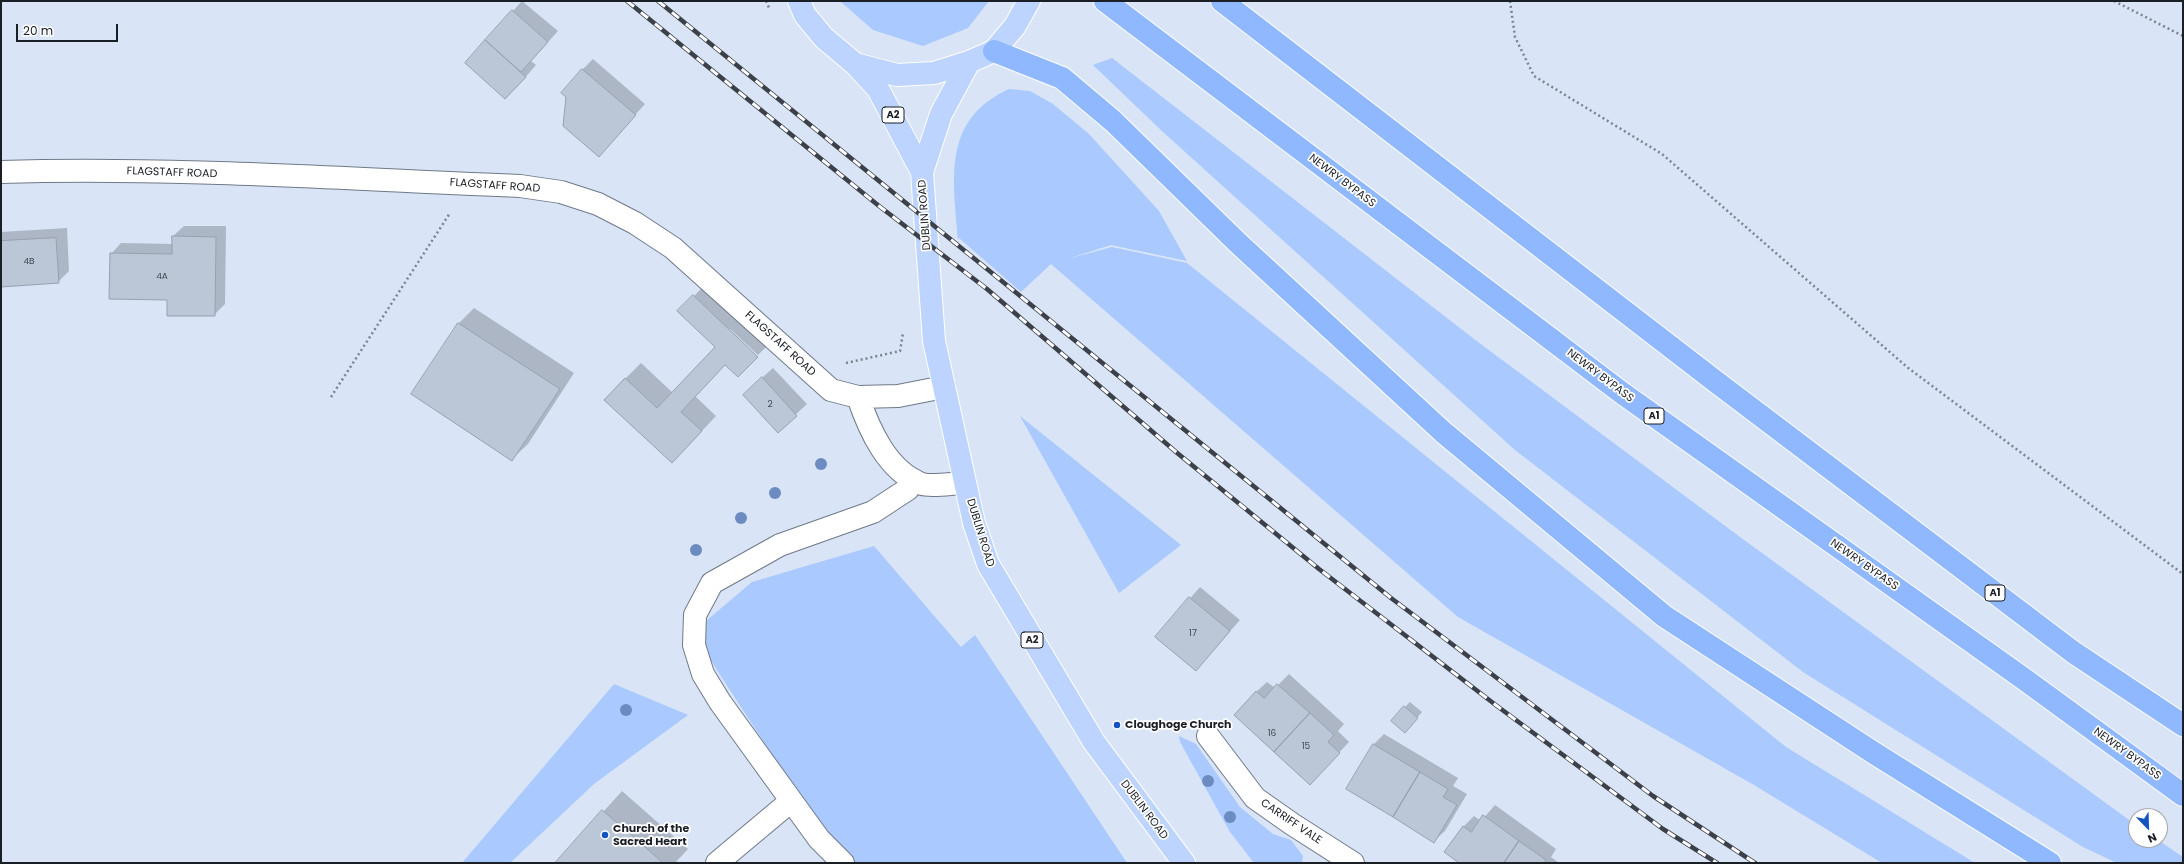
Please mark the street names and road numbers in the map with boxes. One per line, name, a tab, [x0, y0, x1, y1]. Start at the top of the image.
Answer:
road number: A2	[882, 107, 904, 123]
street label: NEWRY BYPASS	[1306, 152, 1378, 210]
street label: FLAGSTAFF ROAD	[126, 165, 218, 181]
street label: FLAGSTAFF ROAD	[449, 176, 541, 196]
street label: DUBLIN ROAD	[916, 179, 934, 251]
street label: FLAGSTAFF ROAD	[742, 309, 818, 379]
street label: NEWRY BYPASS	[1564, 347, 1636, 405]
road number: A1	[1644, 408, 1664, 424]
street label: DUBLIN ROAD	[963, 497, 997, 569]
street label: NEWRY BYPASS	[1827, 537, 1901, 593]
road number: A1	[1985, 585, 2005, 601]
road number: A2	[1021, 632, 1043, 648]
street label: NEWRY BYPASS	[2091, 725, 2163, 783]
street label: DUBLIN ROAD	[1117, 778, 1171, 842]
street label: CARRIFF VALE	[1258, 797, 1324, 847]

